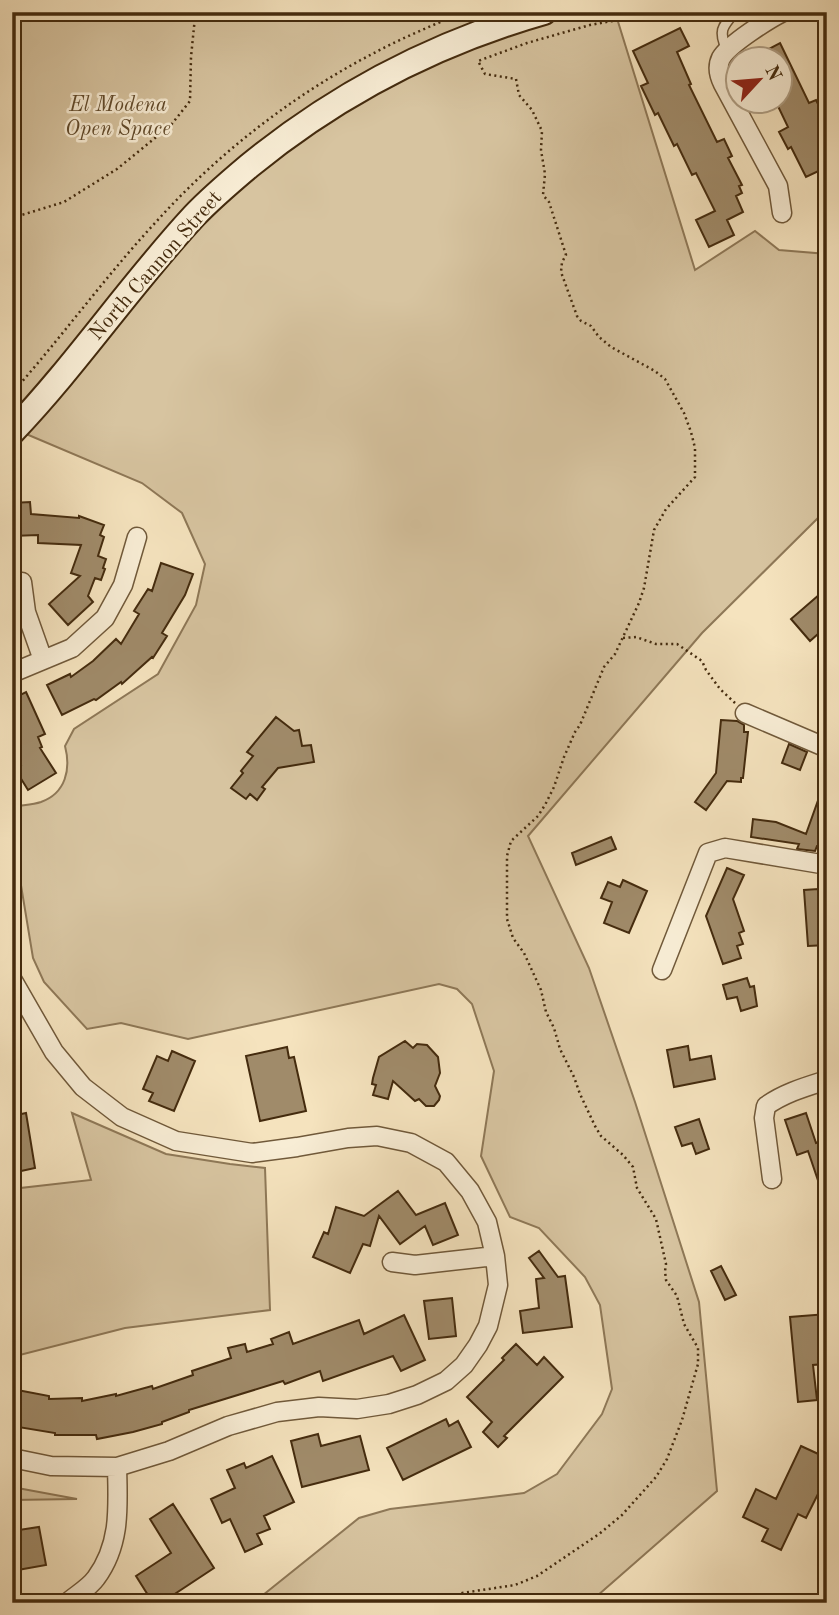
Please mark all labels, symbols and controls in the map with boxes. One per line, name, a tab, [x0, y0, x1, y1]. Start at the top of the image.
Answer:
north arrow	[724, 46, 794, 116]
text: N	[760, 63, 784, 85]
park label: El Modena Open Space	[65, 95, 171, 140]
street label: North Cannon Street	[86, 187, 226, 345]

